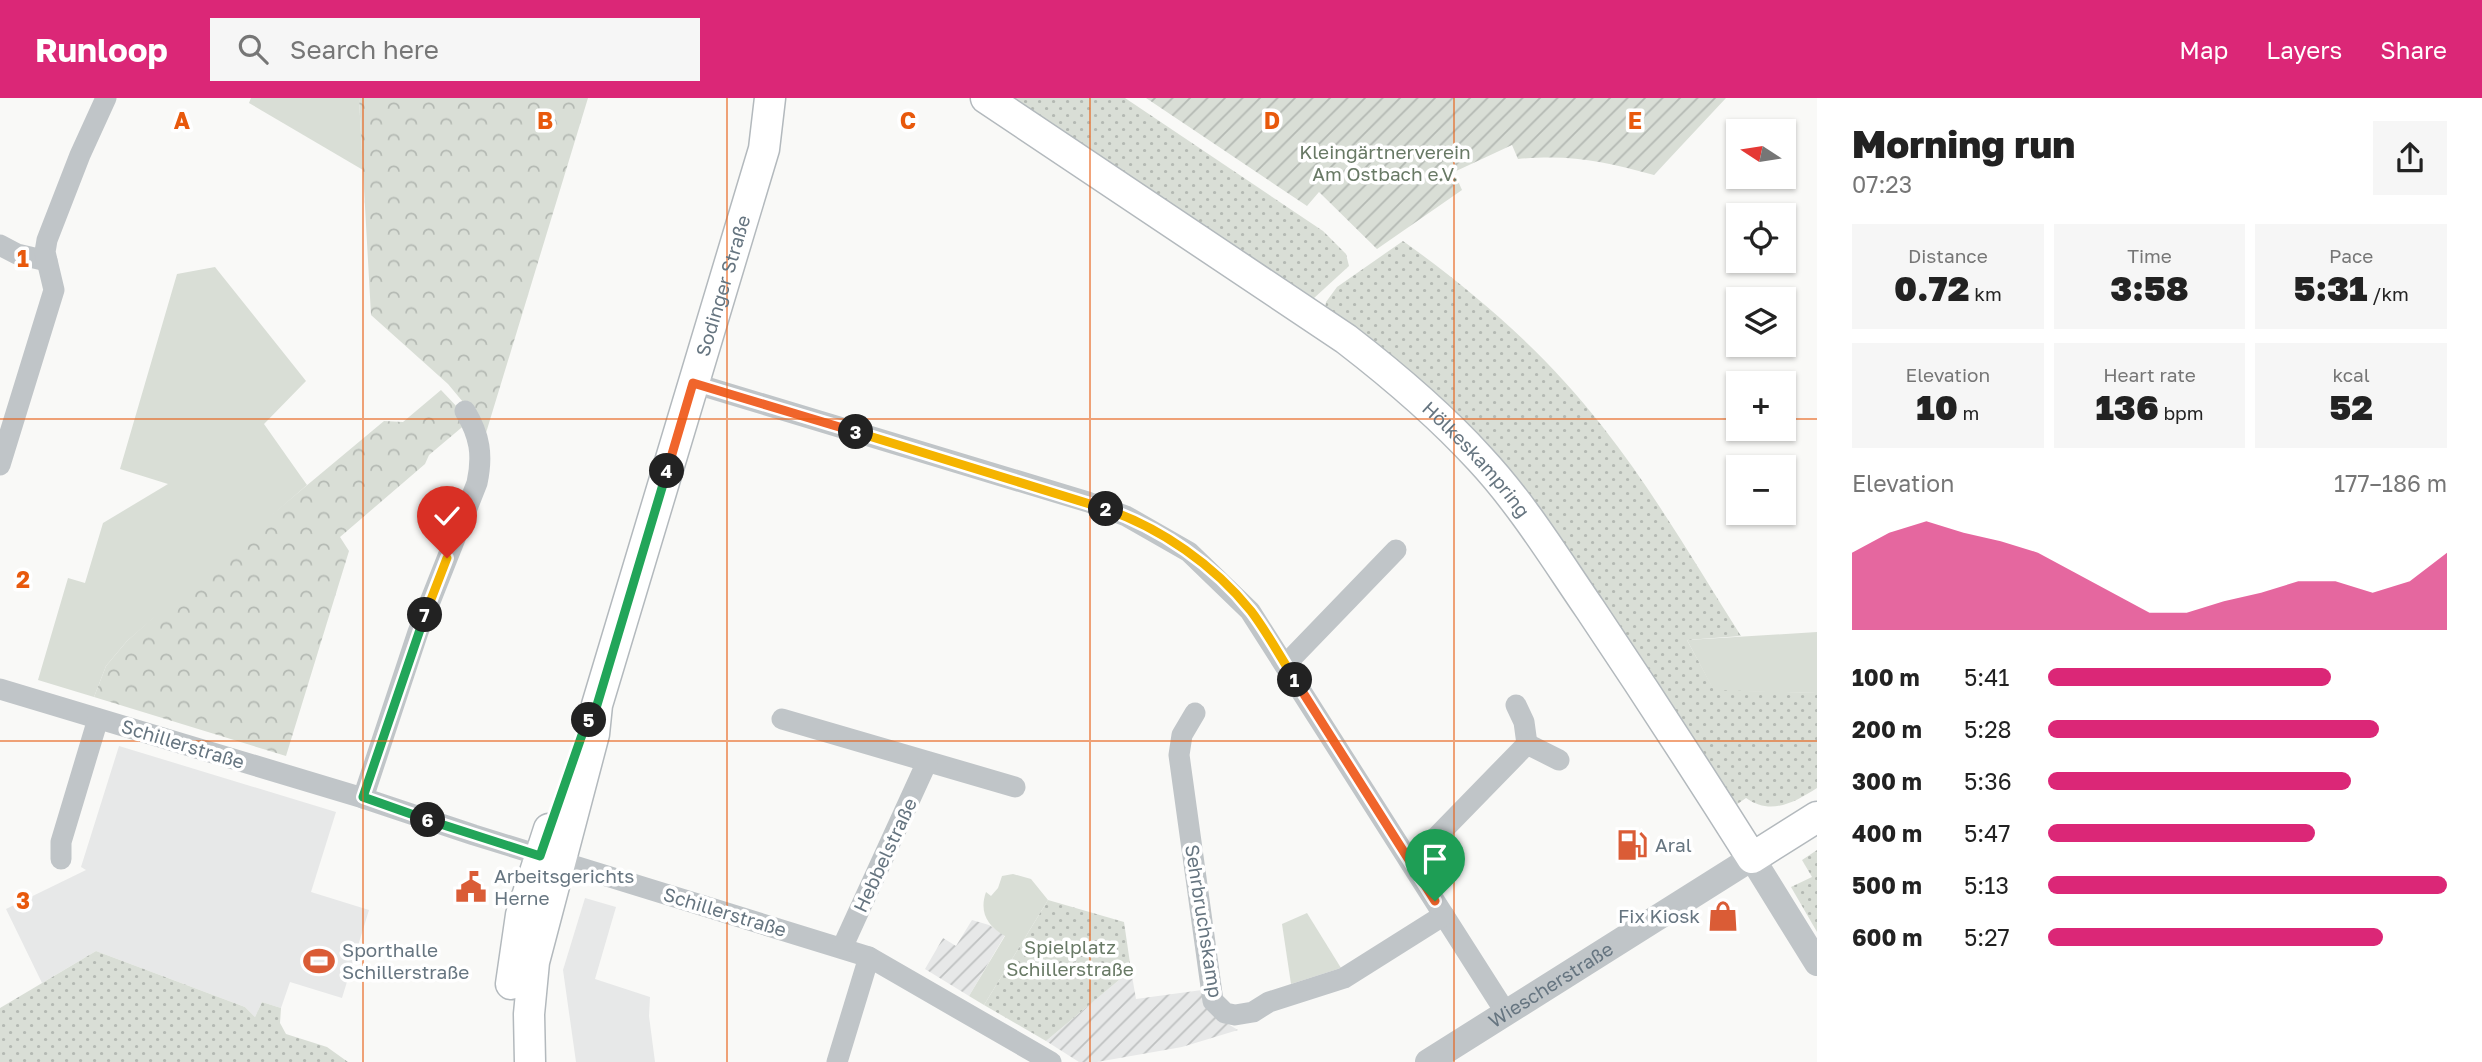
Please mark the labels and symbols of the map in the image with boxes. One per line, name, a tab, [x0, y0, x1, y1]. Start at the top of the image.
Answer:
text: A	[174, 106, 191, 134]
text: B	[537, 106, 553, 134]
text: C	[900, 106, 916, 134]
text: D	[1264, 106, 1280, 134]
text: E	[1628, 106, 1642, 134]
north arrow	[1726, 119, 1796, 189]
park label: Kleingärtnerverein Am Ostbach e.V.	[1299, 140, 1471, 185]
street label: Sodinger Straße	[690, 212, 755, 359]
text: 1	[17, 244, 29, 272]
street label: Hölkeskampring	[1418, 396, 1535, 521]
pin: 3	[838, 414, 874, 450]
pin: 4	[650, 454, 684, 488]
pin	[417, 486, 477, 558]
pin: 2	[1088, 492, 1124, 526]
text: 2	[16, 565, 30, 593]
pin: 7	[408, 598, 442, 632]
pin: 1	[1278, 662, 1312, 698]
pin: 5	[572, 702, 606, 738]
street label: Schillerstraße	[119, 714, 247, 773]
street label: Hebbelstraße	[848, 794, 921, 916]
pin: 6	[410, 802, 446, 838]
fuel station icon: Aral	[1615, 828, 1649, 862]
pin	[1405, 829, 1465, 901]
place label: Aral	[1655, 833, 1692, 856]
street label: Sehrbruchskamp	[1181, 843, 1228, 999]
place label: Arbeitsgerichts Herne	[494, 864, 634, 909]
public building icon: Arbeitsgerichts Herne	[454, 870, 488, 904]
street label: Schillerstraße	[661, 882, 789, 941]
text: 3	[16, 886, 30, 914]
shop icon: Fix Kiosk	[1706, 899, 1740, 933]
place label: Fix Kiosk	[1618, 904, 1700, 927]
park label: Spielplatz Schillerstraße	[1006, 935, 1134, 980]
street label: Wiescherstraße	[1484, 937, 1617, 1032]
place label: Sporthalle Schillerstraße	[342, 938, 469, 983]
sports icon: Sporthalle Schillerstraße	[302, 944, 336, 978]

